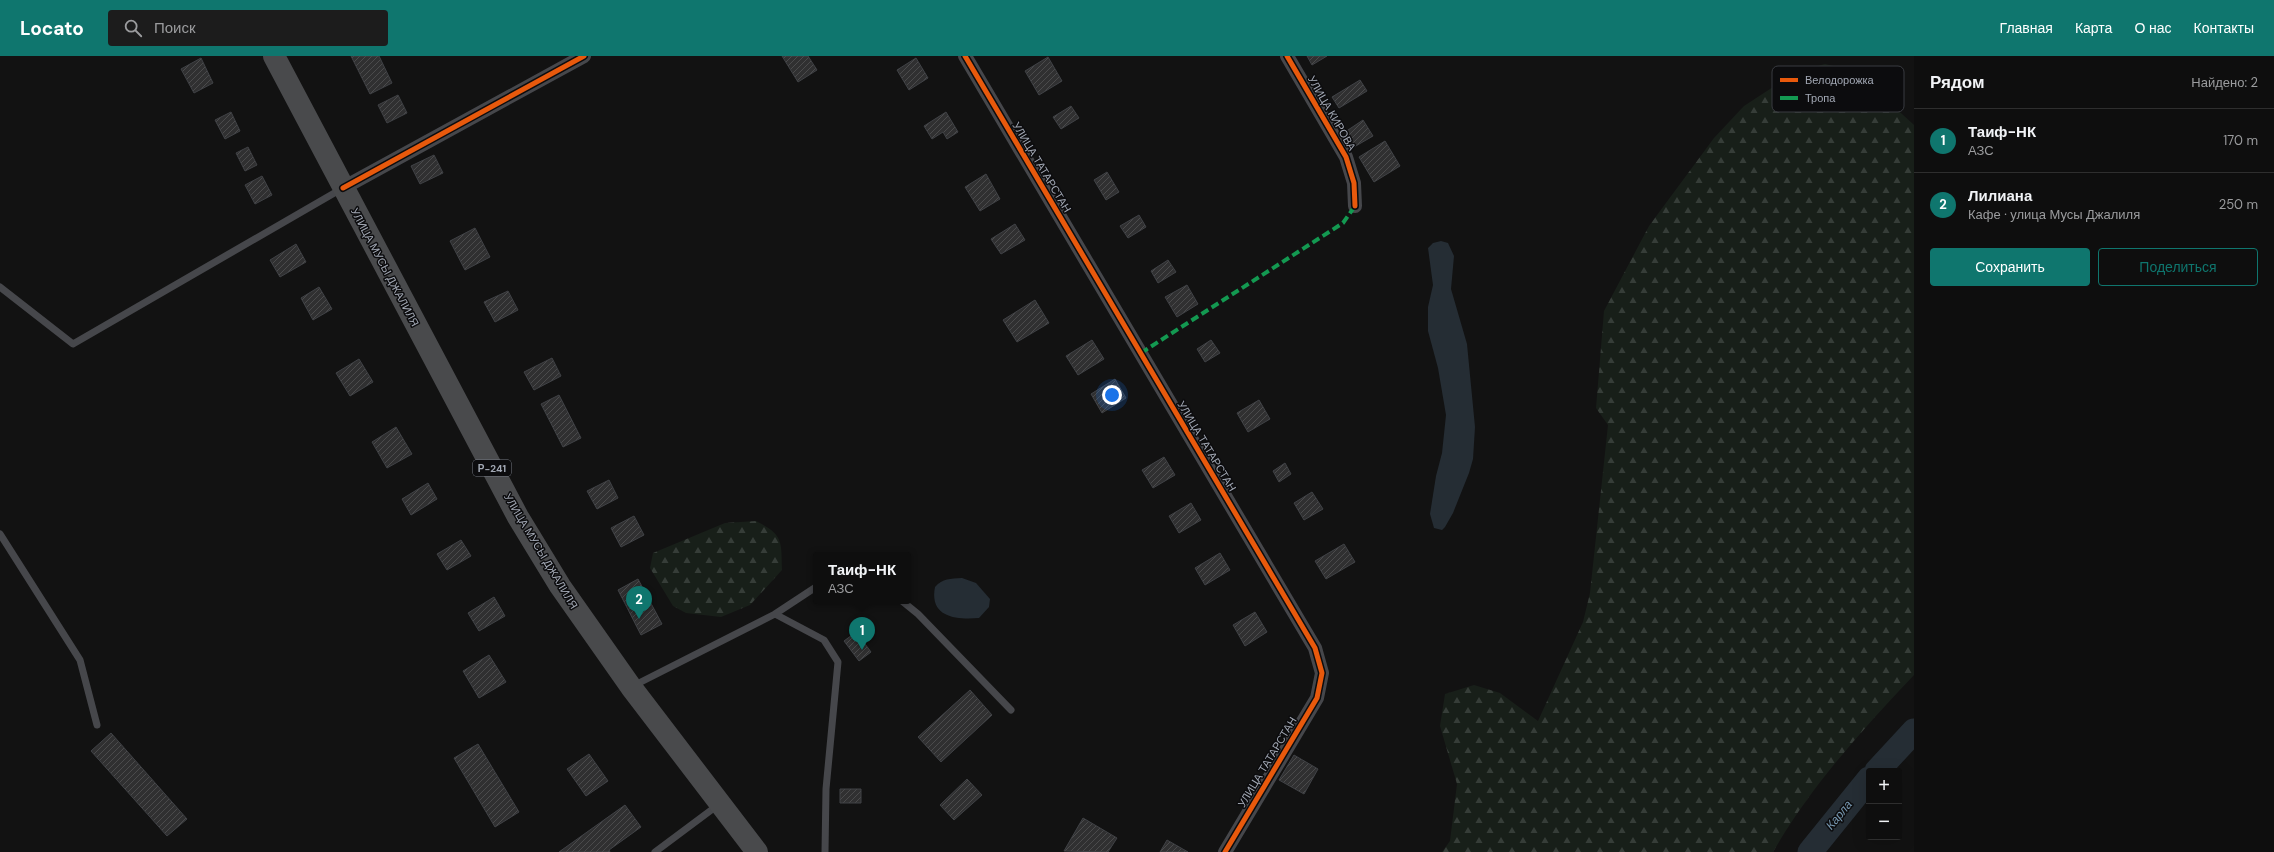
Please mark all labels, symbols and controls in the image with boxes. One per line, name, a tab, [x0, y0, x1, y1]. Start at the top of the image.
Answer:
search box	[108, 10, 388, 46]
text: Locato	[20, 16, 84, 41]
icon: search	[122, 17, 144, 39]
text: Поиск	[154, 18, 195, 38]
text: Главная	[2000, 19, 2053, 37]
text: Карта	[2075, 19, 2112, 37]
text: О нас	[2134, 19, 2172, 37]
text: Контакты	[2194, 19, 2254, 37]
legend	[1772, 66, 1904, 112]
text: Рядом	[1930, 71, 1985, 93]
street label: УЛИЦА КИРОВА	[1305, 73, 1359, 154]
text: Велодорожка	[1805, 73, 1875, 87]
text: Найдено: 2	[2191, 74, 2258, 91]
text: Тропа	[1805, 91, 1836, 105]
street label: УЛИЦА ТАТАРСТАН	[1009, 119, 1075, 215]
text: Таиф-НК	[1968, 122, 2036, 142]
text: 1	[1941, 132, 1945, 149]
text: 170 m	[2223, 132, 2258, 149]
text: АЗС	[1968, 142, 1994, 159]
text: Лилиана	[1968, 186, 2032, 206]
text: 2	[1939, 196, 1947, 213]
text: 250 m	[2219, 196, 2258, 213]
street label: УЛИЦА МУСЫ ДЖАЛИЛЯ	[348, 205, 422, 329]
text: Кафе · улица Мусы Джалиля	[1968, 206, 2140, 223]
button: Сохранить	[1930, 248, 2090, 286]
button: Поделиться	[2098, 248, 2258, 286]
your location	[1102, 385, 1122, 405]
street label: УЛИЦА ТАТАРСТАН	[1174, 398, 1240, 494]
road number: Р-241	[473, 460, 511, 476]
street label: УЛИЦА МУСЫ ДЖАЛИЛЯ	[501, 491, 581, 611]
popup	[813, 552, 911, 604]
text: Таиф-НК	[828, 560, 896, 580]
text: АЗС	[828, 580, 854, 597]
pin: 2	[626, 586, 652, 619]
pin: 1	[849, 617, 875, 650]
street label: УЛИЦА ТАТАРСТАН	[1234, 714, 1300, 810]
map controls	[1866, 768, 1902, 840]
button: +	[1866, 768, 1902, 804]
water label: Карла	[1822, 797, 1856, 833]
button: −	[1866, 804, 1902, 840]

